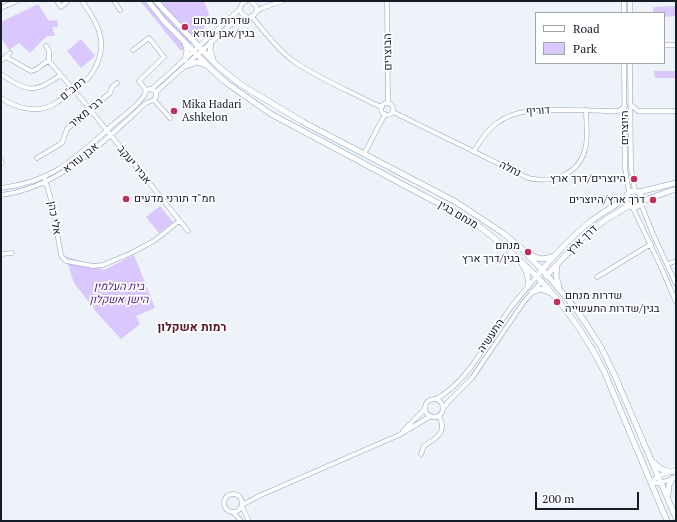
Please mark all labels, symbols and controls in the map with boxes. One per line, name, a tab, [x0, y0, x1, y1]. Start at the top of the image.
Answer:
legend	[535, 12, 665, 64]
place label: שדרות מנחם בגין/אבן עזרא	[193, 14, 255, 40]
text: Road	[573, 21, 600, 36]
marker: שדרות מנחם בגין/אבן עזרא	[180, 22, 190, 32]
street label: הבוצרים	[381, 33, 395, 71]
text: Park	[573, 41, 597, 56]
street label: רמב"ם	[57, 75, 89, 103]
street label: רבי מאיר	[66, 95, 106, 131]
place label: Mika Hadari Ashkelon	[182, 98, 242, 124]
street label: דוריף	[526, 104, 550, 118]
marker: Mika Hadari Ashkelon	[169, 106, 179, 116]
street label: היוצרים	[618, 111, 632, 145]
street label: אבן עזרא	[61, 140, 101, 176]
street label: אביר יעקב	[114, 143, 154, 187]
street label: נחלה	[497, 158, 523, 180]
place label: היוצרים/דרך ארץ	[550, 172, 626, 186]
marker: היוצרים/דרך ארץ	[629, 174, 639, 184]
place label: חמ"ד תורני מדעים	[134, 192, 215, 206]
place label: דרך ארץ/היוצרים	[569, 193, 645, 207]
marker: חמ"ד תורני מדעים	[121, 194, 131, 204]
marker: דרך ארץ/היוצרים	[648, 195, 658, 205]
street label: מנחם בגין	[436, 198, 480, 232]
street label: אלי כהן	[45, 200, 63, 236]
street label: דרך ארץ	[564, 222, 600, 258]
place label: מנחם בגין/דרך ארץ	[462, 239, 520, 265]
marker: מנחם בגין/דרך ארץ	[523, 247, 533, 257]
park label: בית העלמין הישן אשקלון	[89, 280, 149, 306]
place label: שדרות מנחם בגין/שדרות התעשייה	[565, 289, 660, 315]
marker: שדרות מנחם בגין/שדרות התעשייה	[552, 297, 562, 307]
street label: התעשיה	[475, 316, 507, 356]
district label: רמות אשקלון	[158, 321, 226, 335]
scale bar	[537, 484, 641, 510]
text: 200 m	[542, 491, 574, 506]

